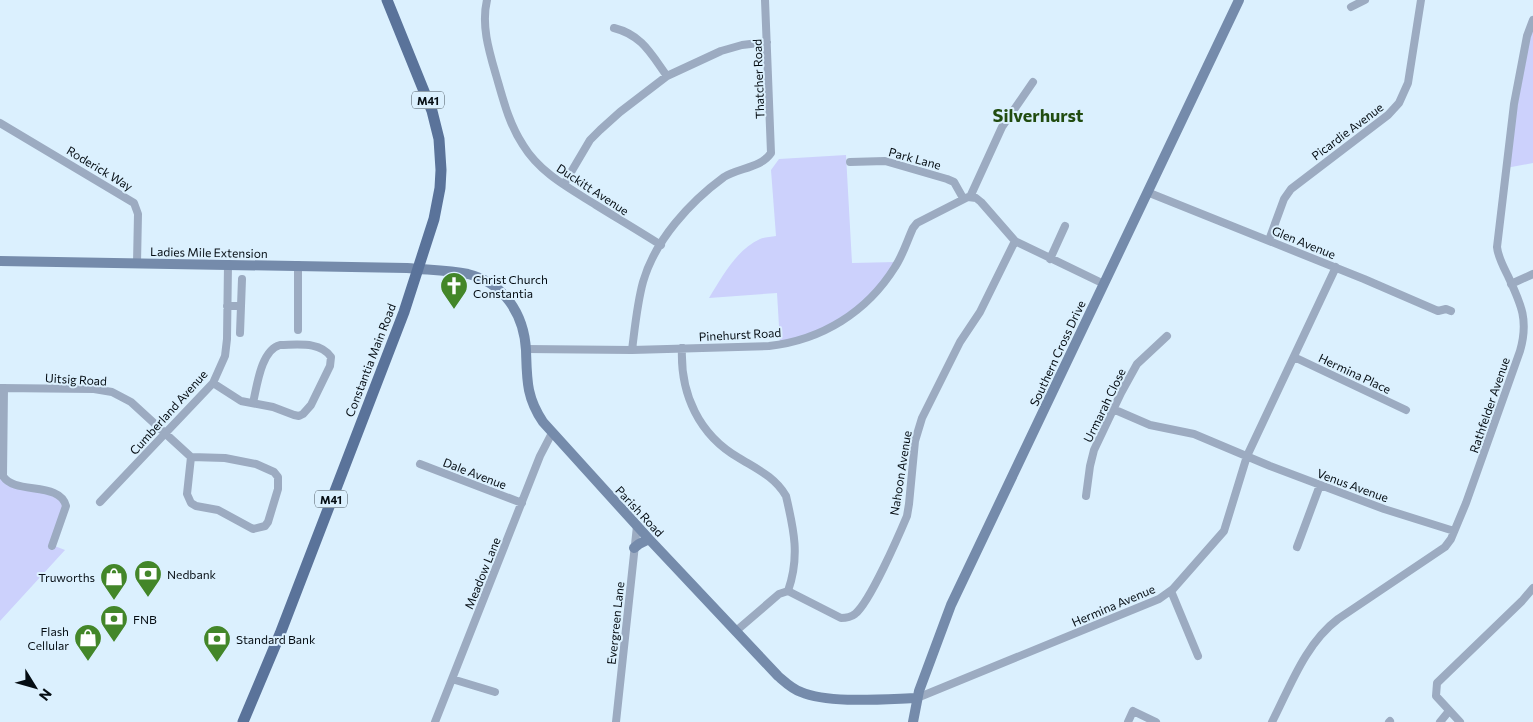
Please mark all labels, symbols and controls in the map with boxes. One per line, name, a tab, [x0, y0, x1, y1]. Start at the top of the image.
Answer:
street label: Thatcher Road	[750, 39, 766, 119]
road number: M41	[412, 92, 444, 108]
street label: Picardie Avenue	[1308, 100, 1386, 162]
district label: Silverhurst	[993, 104, 1084, 126]
street label: Roderick Way	[64, 143, 136, 193]
street label: Park Lane	[887, 144, 943, 172]
street label: Duckitt Avenue	[554, 160, 632, 218]
street label: Glen Avenue	[1270, 223, 1338, 261]
street label: Ladies Mile Extension	[150, 244, 268, 260]
church icon: Christ Church Constantia	[439, 271, 469, 310]
place label: Christ Church Constantia	[473, 272, 548, 300]
street label: Southern Cross Drive	[1026, 298, 1088, 408]
street label: Constantia Main Road	[342, 301, 398, 419]
street label: Pinehurst Road	[698, 325, 782, 343]
street label: Hermina Place	[1317, 350, 1393, 396]
street label: Rathfelder Avenue	[1466, 355, 1512, 455]
street label: Urmarah Close	[1080, 366, 1128, 444]
street label: Cumberland Avenue	[126, 367, 210, 457]
street label: Uitsig Road	[45, 370, 107, 388]
street label: Nahoon Avenue	[886, 430, 914, 516]
street label: Dale Avenue	[441, 454, 509, 492]
street label: Venus Avenue	[1315, 466, 1391, 504]
street label: Parish Road	[613, 483, 667, 539]
road number: M41	[315, 490, 347, 508]
street label: Meadow Lane	[461, 535, 503, 611]
bank icon: Nedbank	[133, 559, 163, 598]
shop icon: Truworths	[99, 562, 129, 601]
place label: Nedbank	[167, 567, 217, 581]
place label: Truworths	[38, 570, 95, 584]
street label: Evergreen Lane	[604, 581, 626, 665]
street label: Hermina Avenue	[1069, 581, 1157, 629]
bank icon: FNB	[99, 604, 129, 643]
place label: FNB	[133, 612, 157, 626]
shop icon: Flash Cellular	[73, 623, 103, 662]
place label: Flash Cellular	[28, 624, 69, 652]
bank icon: Standard Bank	[202, 624, 232, 663]
place label: Standard Bank	[236, 632, 316, 646]
north arrow	[10, 662, 60, 712]
text: N	[36, 686, 56, 704]

